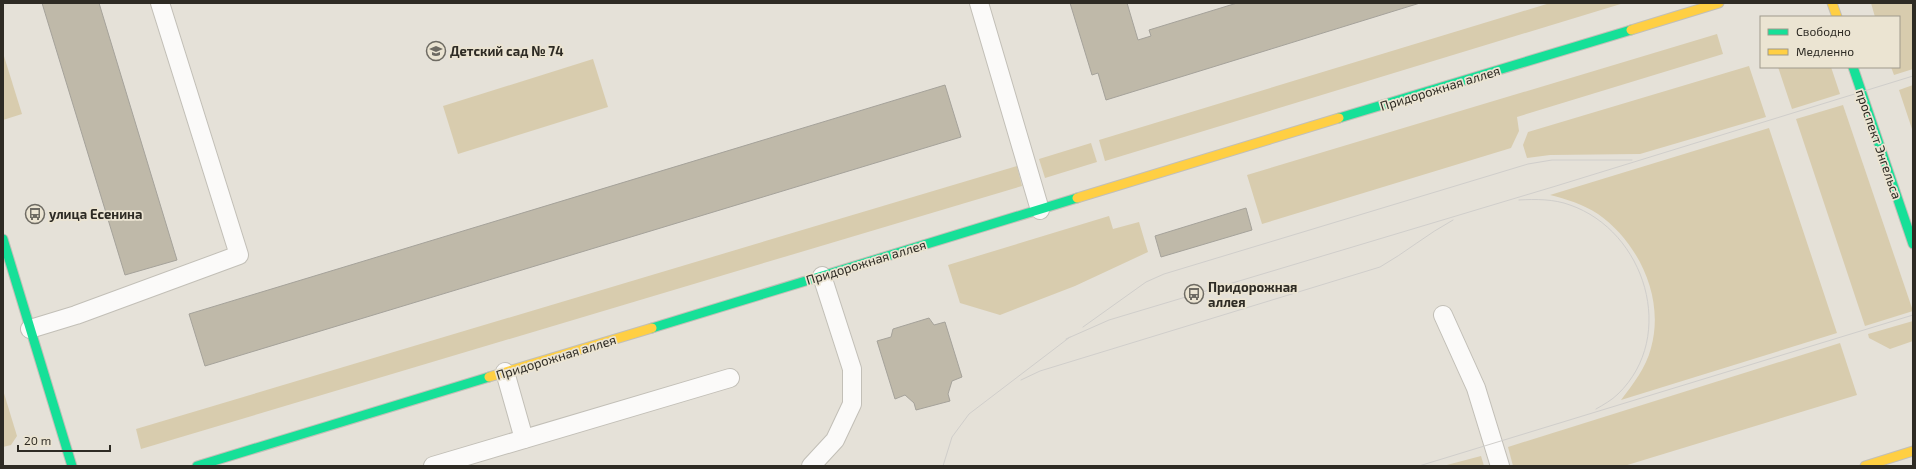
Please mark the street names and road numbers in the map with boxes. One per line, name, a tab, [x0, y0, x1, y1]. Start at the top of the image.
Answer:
street label: Придорожная аллея	[1378, 62, 1502, 114]
street label: проспект Энгельса	[1853, 87, 1905, 201]
street label: Придорожная аллея	[804, 236, 928, 288]
street label: Придорожная аллея	[494, 331, 618, 383]

